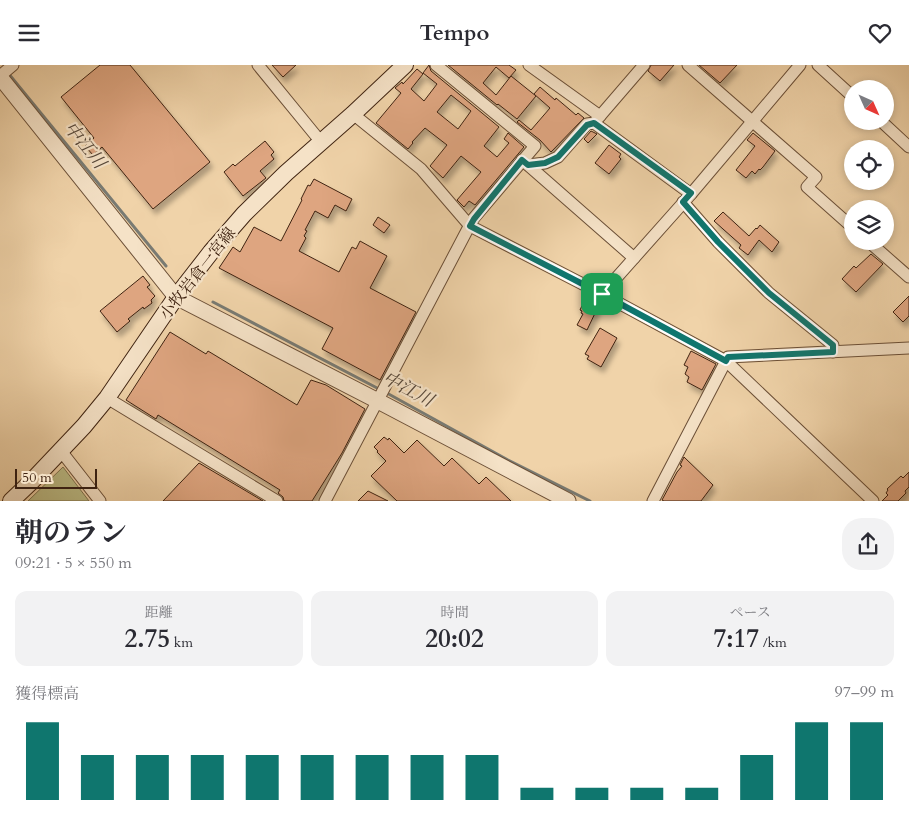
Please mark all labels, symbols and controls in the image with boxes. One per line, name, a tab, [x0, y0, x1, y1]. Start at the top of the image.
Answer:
text: Tempo	[420, 18, 489, 48]
icon: menu	[15, 19, 43, 47]
icon: heart	[866, 19, 894, 47]
north arrow	[844, 80, 894, 130]
map controls	[844, 80, 894, 250]
water label: 中江川	[58, 116, 113, 176]
button: locate	[844, 140, 894, 190]
button: layers	[844, 200, 894, 250]
street label: 小牧岩倉一宮線	[155, 223, 241, 325]
pin	[581, 273, 623, 315]
icon: arrive	[588, 280, 616, 308]
water label: 中江川	[378, 366, 439, 414]
scale bar	[15, 466, 98, 489]
text: 50 m	[22, 468, 52, 487]
text: 朝のラン	[15, 514, 127, 552]
button: share	[842, 518, 894, 570]
text: 09:21 · 5 × 550 m	[15, 552, 132, 574]
text: 距離	[145, 603, 173, 622]
text: 時間	[440, 603, 468, 622]
text: ペース	[730, 603, 771, 622]
text: 2.75	[124, 622, 170, 656]
text: 20:02	[425, 622, 484, 656]
text: 7:17	[714, 622, 759, 656]
text: km	[170, 633, 193, 652]
text: /km	[759, 633, 787, 652]
text: 97–99 m	[835, 681, 894, 703]
text: 獲得標高	[15, 683, 79, 705]

